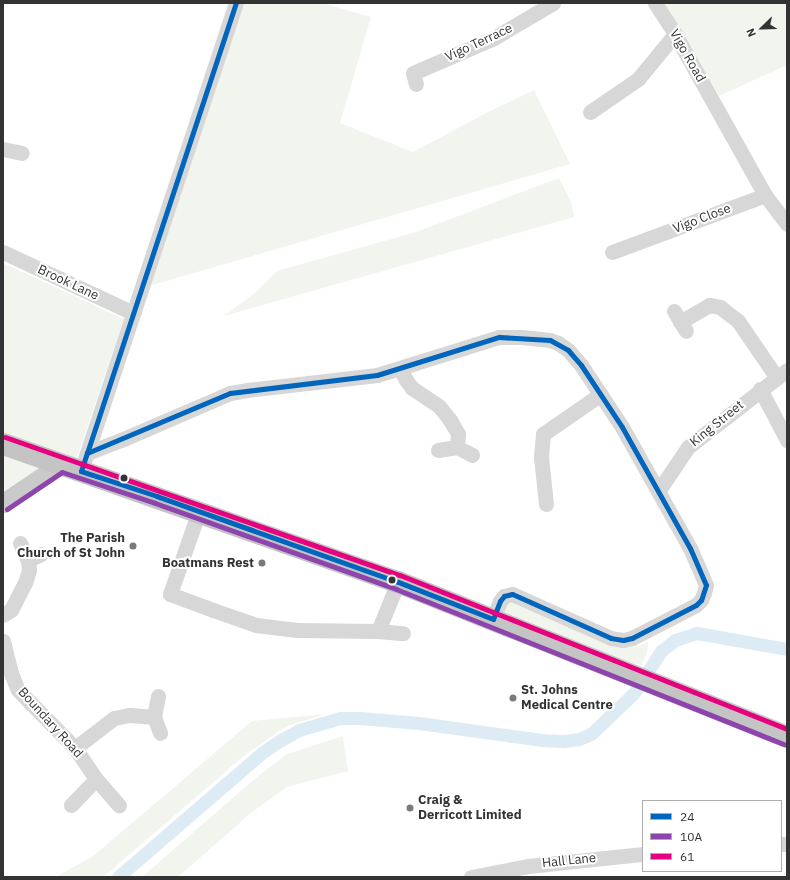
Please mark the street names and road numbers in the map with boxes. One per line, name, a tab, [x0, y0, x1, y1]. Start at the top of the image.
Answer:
street label: Vigo Terrace	[443, 21, 515, 65]
street label: Vigo Road	[666, 27, 708, 85]
street label: Vigo Close	[671, 201, 733, 237]
street label: Brook Lane	[35, 262, 101, 304]
street label: King Street	[687, 398, 747, 450]
street label: Boundary Road	[14, 685, 86, 761]
street label: Hall Lane	[541, 850, 597, 872]

